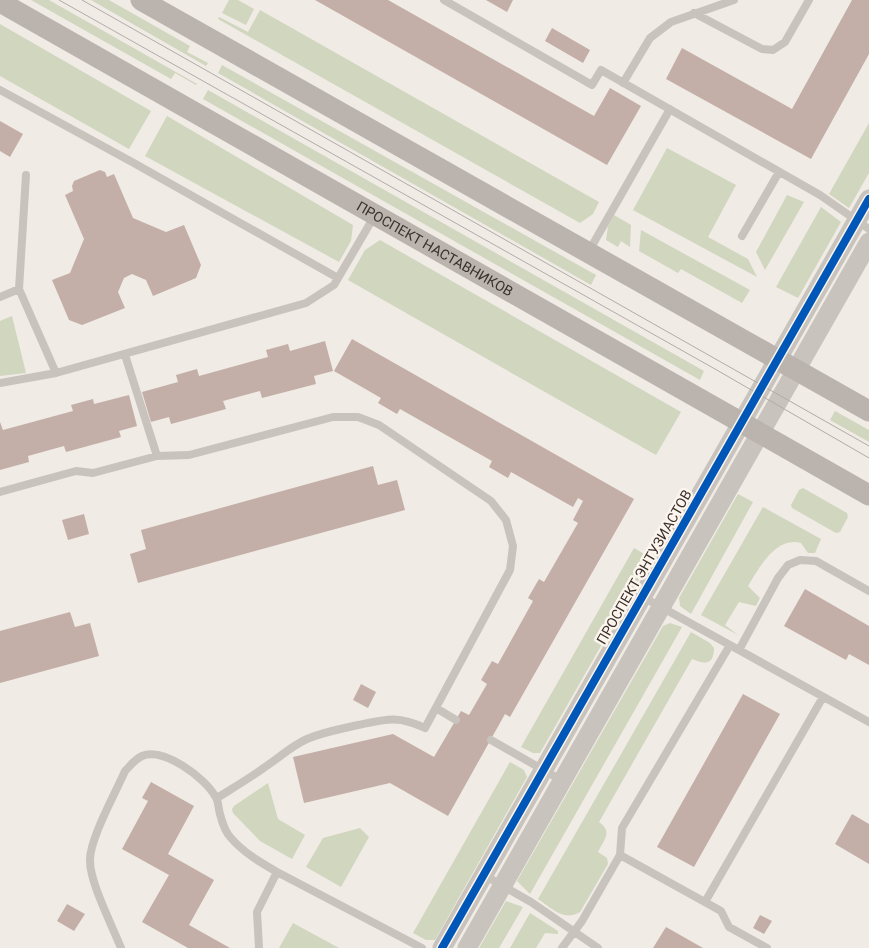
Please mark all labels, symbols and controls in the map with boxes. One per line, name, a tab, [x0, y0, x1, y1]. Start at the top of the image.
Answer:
street label: ПРОСПЕКТ НАСТАВНИКОВ	[354, 198, 516, 299]
street label: ПРОСПЕКТ ЭНТУЗИАСТОВ	[593, 487, 695, 647]

